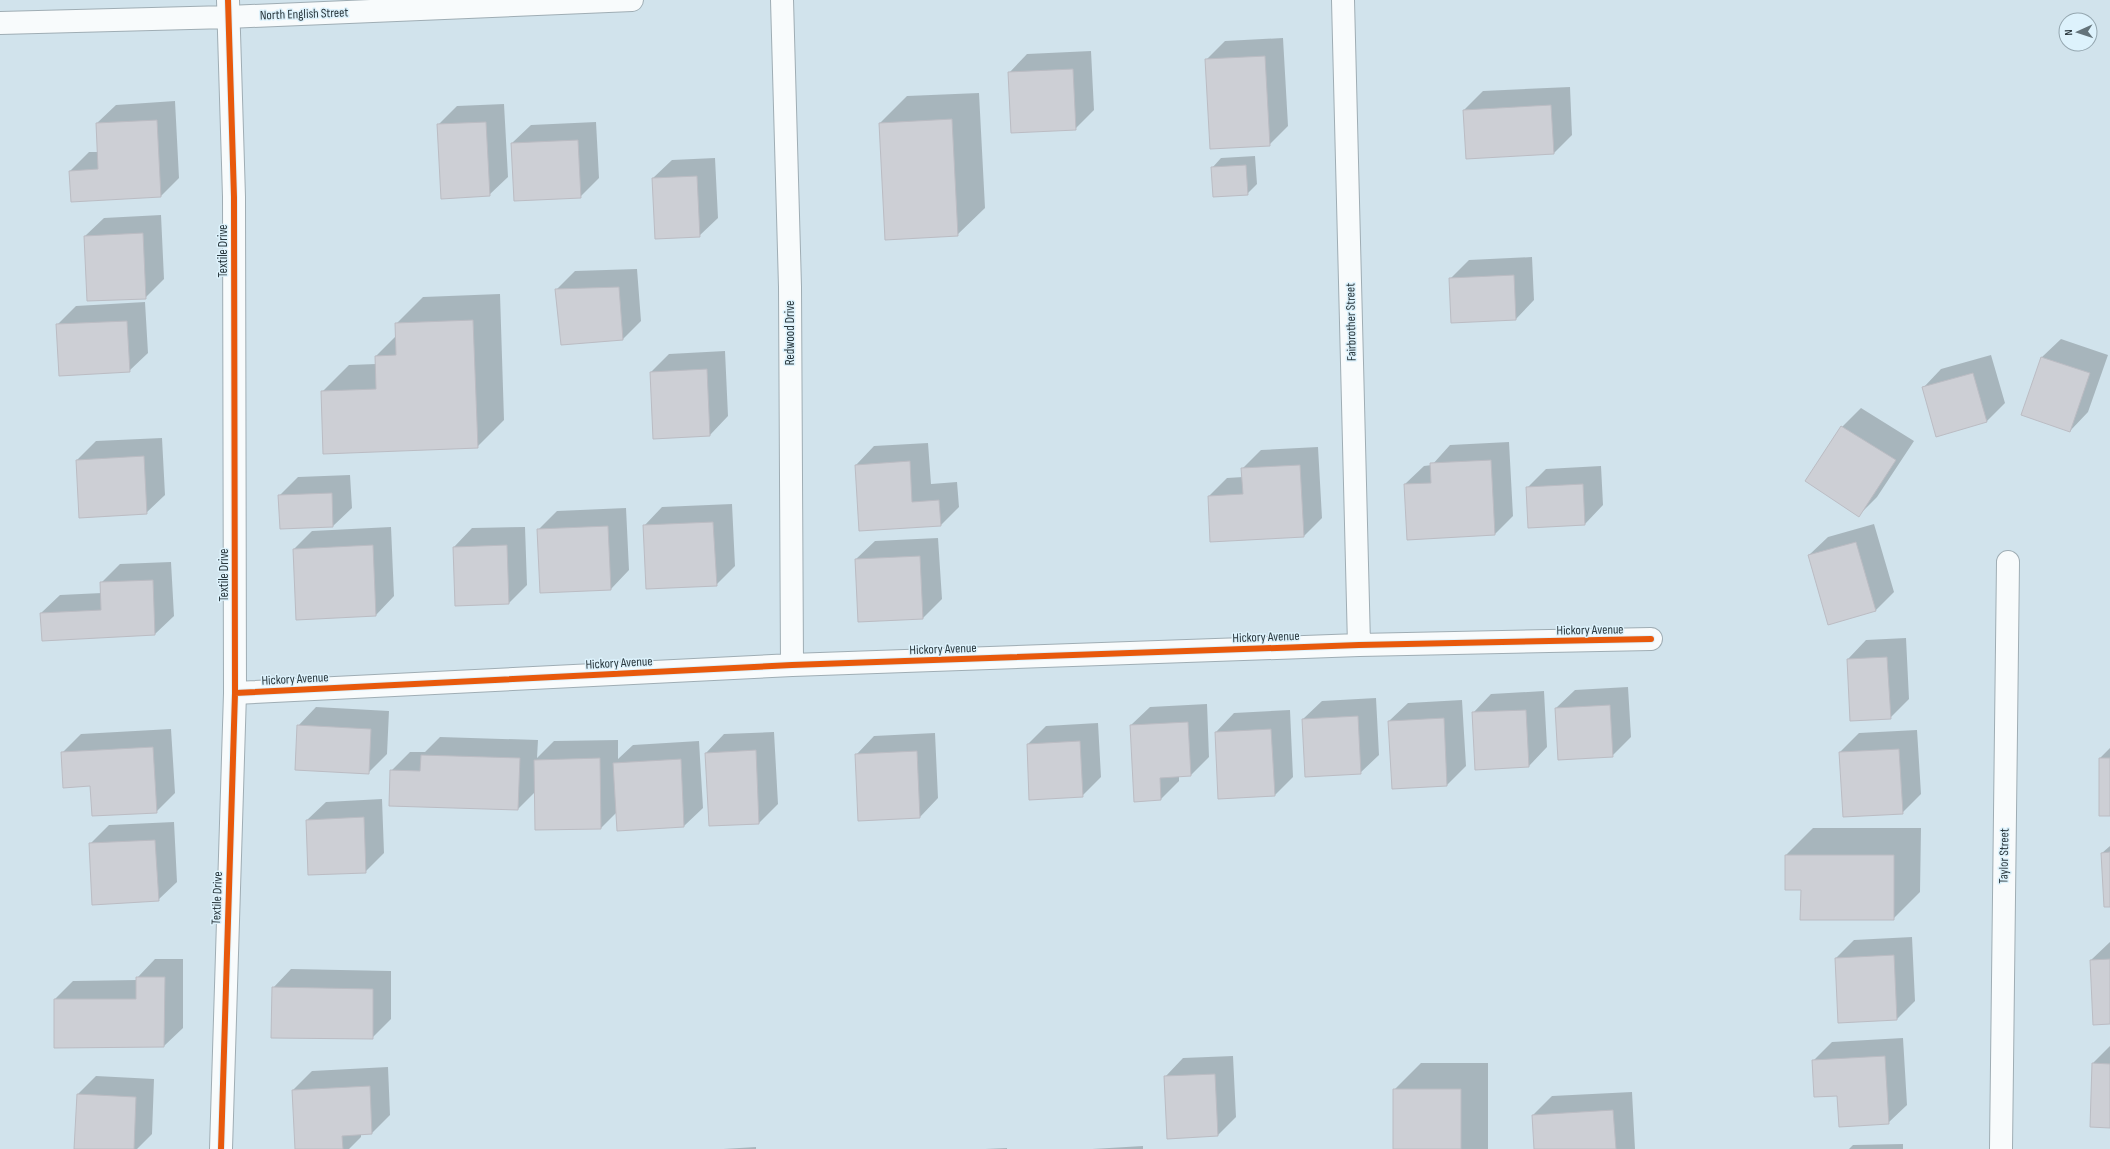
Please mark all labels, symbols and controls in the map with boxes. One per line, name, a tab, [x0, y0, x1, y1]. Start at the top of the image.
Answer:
street label: North English Street	[260, 4, 349, 24]
north arrow	[2058, 12, 2098, 52]
text: N	[2062, 29, 2075, 36]
street label: Textile Drive	[215, 224, 231, 278]
street label: Fairbrother Street	[1342, 283, 1360, 361]
street label: Redwood Drive	[782, 301, 798, 365]
street label: Textile Drive	[216, 548, 232, 602]
street label: Hickory Avenue	[1556, 621, 1624, 639]
street label: Hickory Avenue	[1232, 628, 1300, 646]
street label: Hickory Avenue	[909, 640, 977, 658]
street label: Hickory Avenue	[585, 653, 653, 673]
street label: Hickory Avenue	[261, 669, 329, 689]
street label: Taylor Street	[1996, 828, 2012, 884]
street label: Textile Drive	[208, 871, 226, 925]

